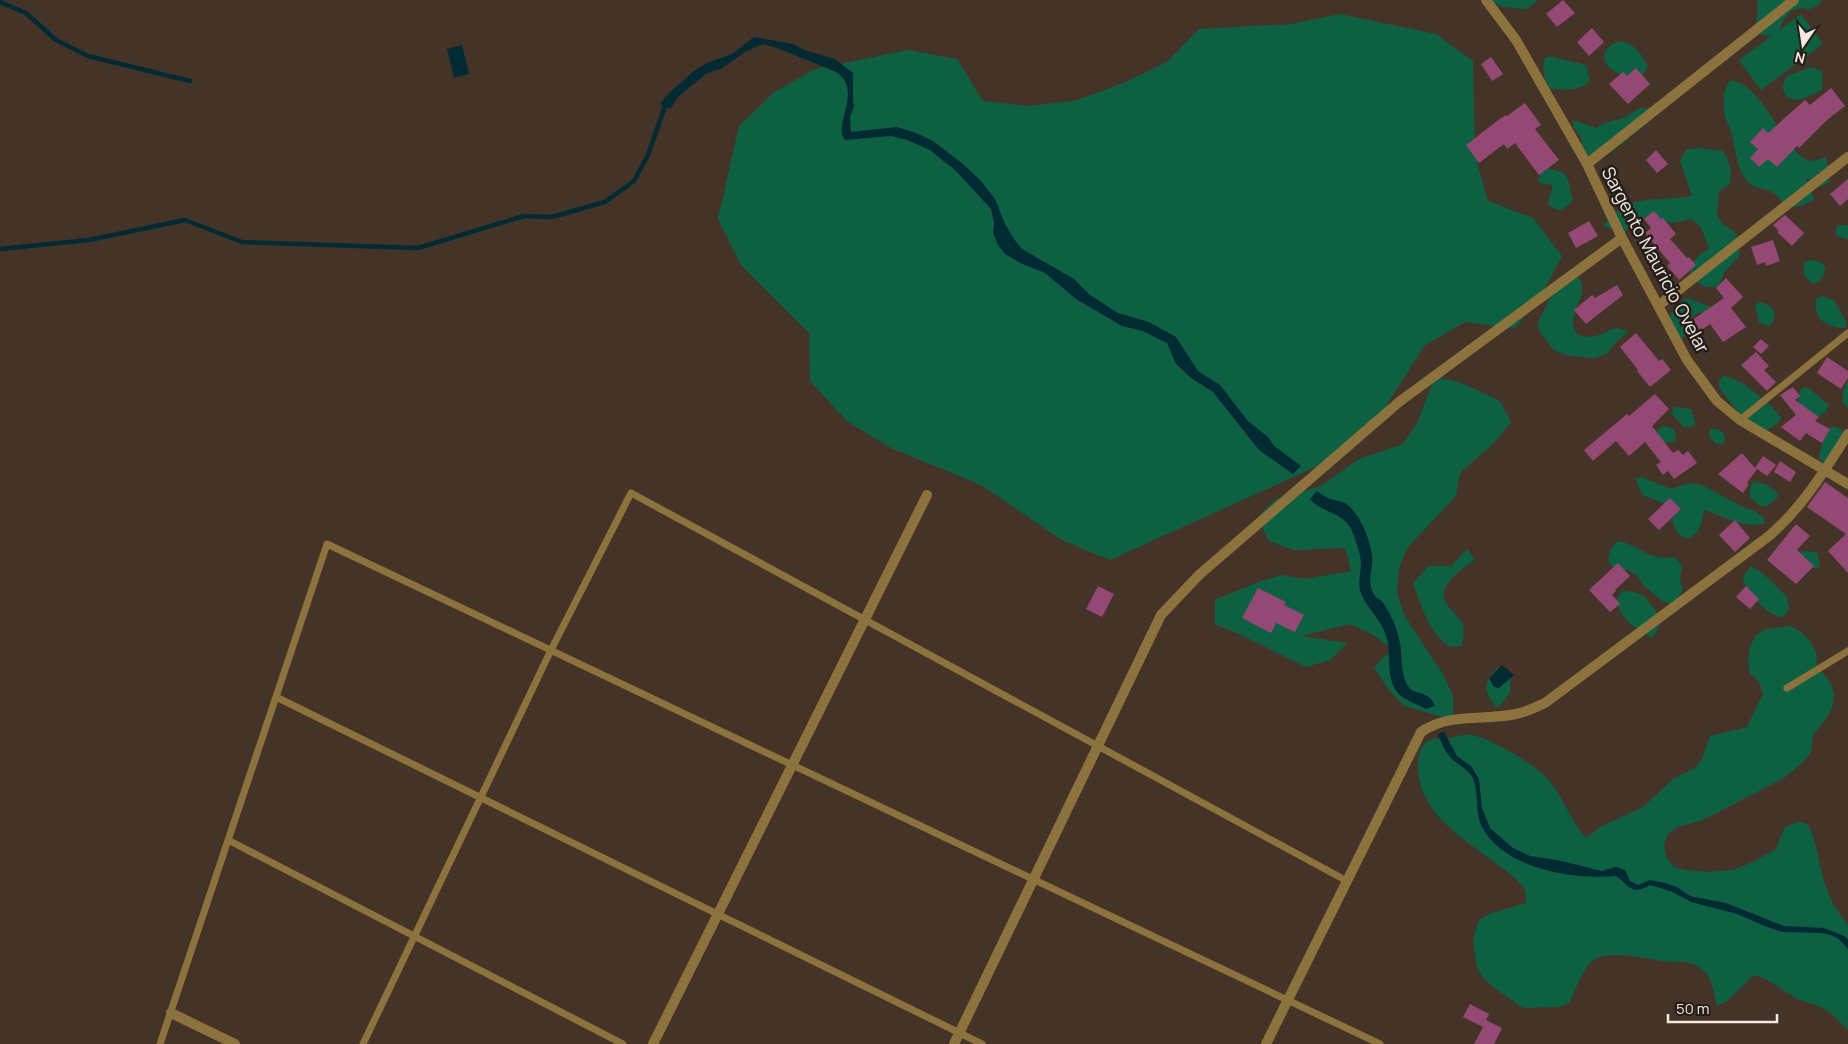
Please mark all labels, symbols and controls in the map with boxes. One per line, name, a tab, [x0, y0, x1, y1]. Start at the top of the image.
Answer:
north arrow	[1778, 20, 1828, 70]
text: N	[1793, 48, 1807, 69]
street label: Sargento Mauricio Ovelar	[1597, 162, 1715, 357]
scale bar	[1668, 992, 1777, 1024]
text: 50 m	[1676, 998, 1710, 1019]

